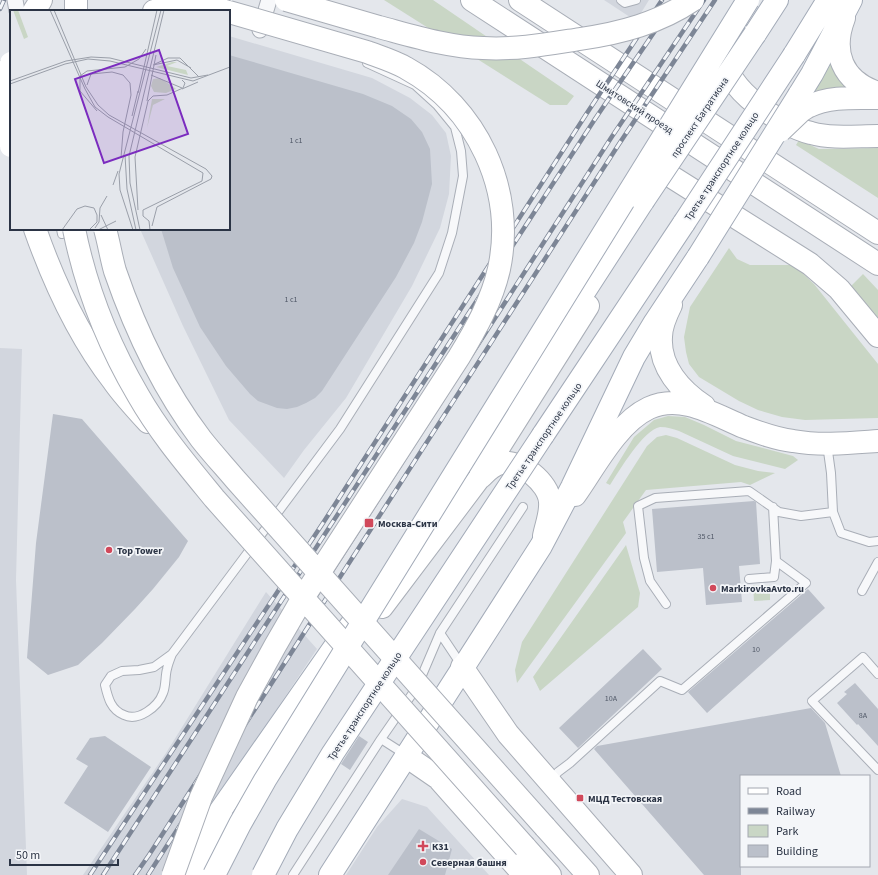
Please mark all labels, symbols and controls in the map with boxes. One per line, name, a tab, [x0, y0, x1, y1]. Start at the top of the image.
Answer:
inset map	[10, 10, 230, 230]
street label: проспект Багратиона	[668, 74, 732, 161]
street label: Шмитовский проезд	[593, 76, 677, 138]
street label: Третье транспортное кольцо	[681, 109, 762, 224]
house number: 1 с1	[289, 135, 303, 146]
house number: 1 с1	[284, 294, 298, 305]
street label: Третье транспортное кольцо	[502, 380, 585, 493]
marker: Москва-Сити	[363, 517, 375, 529]
place label: Москва-Сити	[378, 517, 438, 531]
house number: 35 с1	[697, 531, 715, 542]
place label: Top Tower	[117, 544, 162, 558]
marker: Top Tower	[104, 545, 114, 555]
place label: MarkirovkaAvto.ru	[721, 582, 804, 596]
marker: MarkirovkaAvto.ru	[708, 583, 718, 593]
house number: 10	[752, 644, 760, 655]
street label: Третье транспортное кольцо	[324, 649, 405, 764]
house number: 10А	[605, 693, 618, 704]
house number: 8А	[859, 710, 868, 721]
legend	[740, 775, 870, 867]
text: Road	[776, 783, 802, 800]
place label: МЦД Тестовская	[588, 792, 662, 806]
marker: МЦД Тестовская	[575, 793, 585, 803]
text: Railway	[776, 803, 815, 820]
text: Park	[776, 823, 798, 840]
marker: К31	[417, 840, 429, 852]
place label: К31	[432, 840, 449, 854]
scale bar	[10, 841, 118, 867]
text: Building	[776, 843, 818, 860]
text: 50 m	[16, 847, 40, 864]
place label: Северная башня	[431, 856, 507, 870]
marker: Северная башня	[418, 857, 428, 867]

